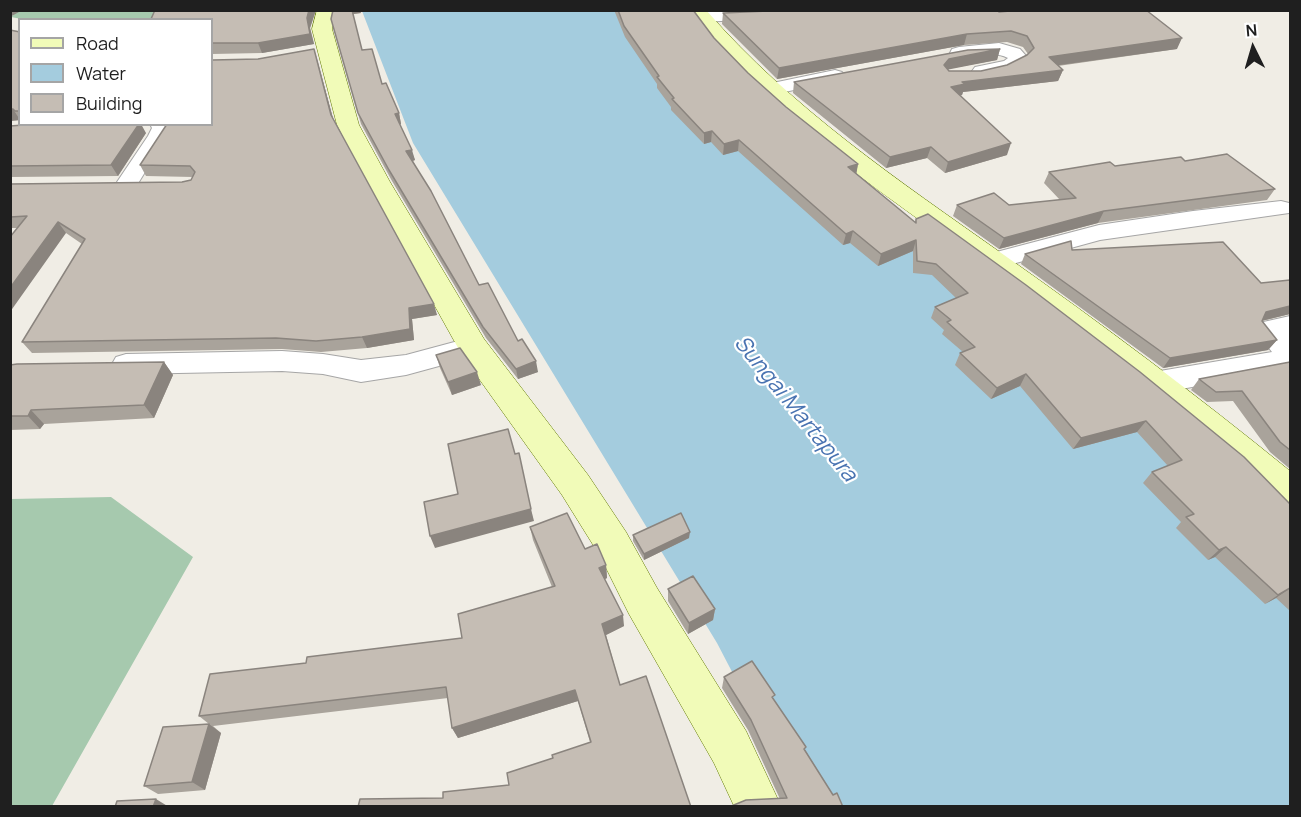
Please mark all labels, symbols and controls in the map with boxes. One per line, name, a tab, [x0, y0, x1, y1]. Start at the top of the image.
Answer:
legend	[18, 18, 213, 126]
north arrow	[1223, 18, 1283, 78]
text: N	[1245, 19, 1258, 42]
text: Road	[76, 31, 119, 55]
text: Water	[76, 61, 126, 85]
text: Building	[76, 91, 142, 115]
water label: Sungai Martapura	[728, 331, 862, 487]

